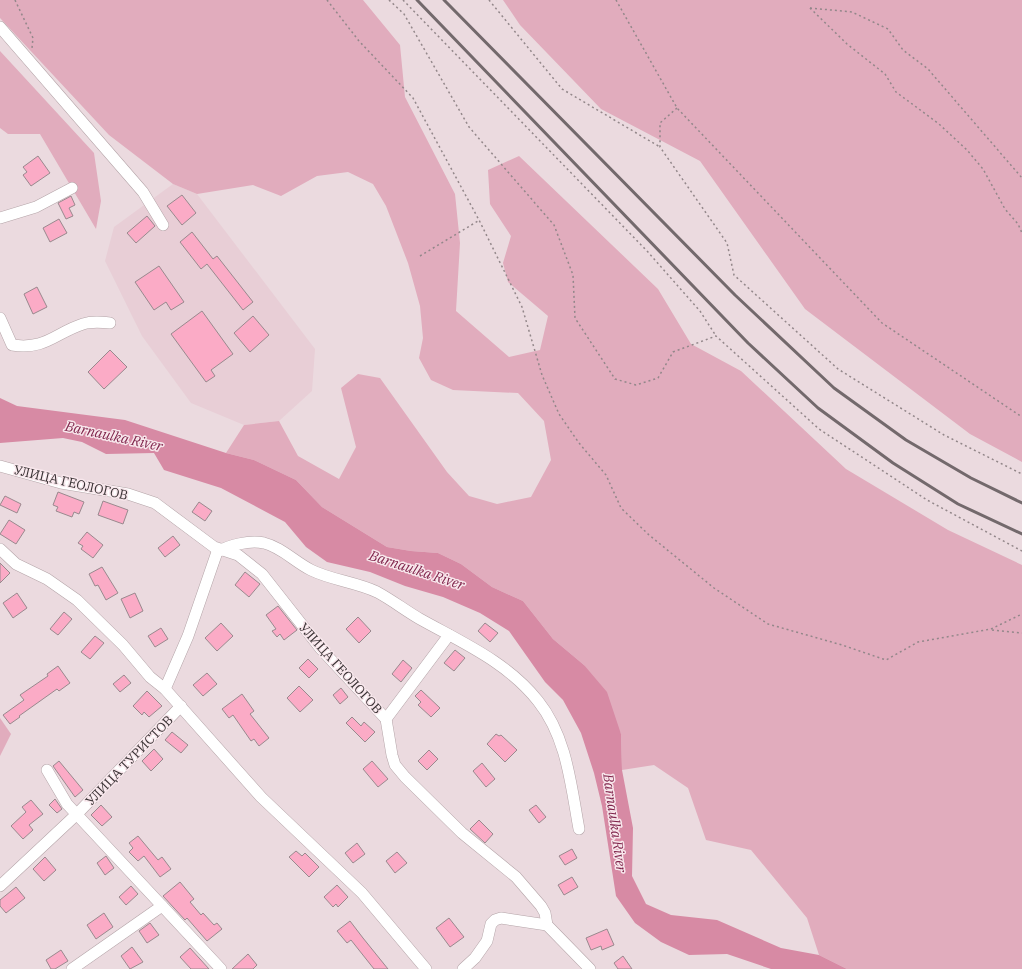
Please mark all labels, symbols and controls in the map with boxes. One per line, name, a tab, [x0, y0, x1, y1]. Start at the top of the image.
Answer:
water label: Barnaulka River	[63, 417, 165, 455]
street label: УЛИЦА ГЕОЛОГОВ	[12, 461, 130, 504]
water label: Barnaulka River	[366, 546, 468, 594]
street label: УЛИЦА ГЕОЛОГОВ	[295, 619, 386, 717]
street label: УЛИЦА ТУРИСТОВ	[82, 712, 177, 809]
water label: Barnaulka River	[599, 772, 631, 874]

